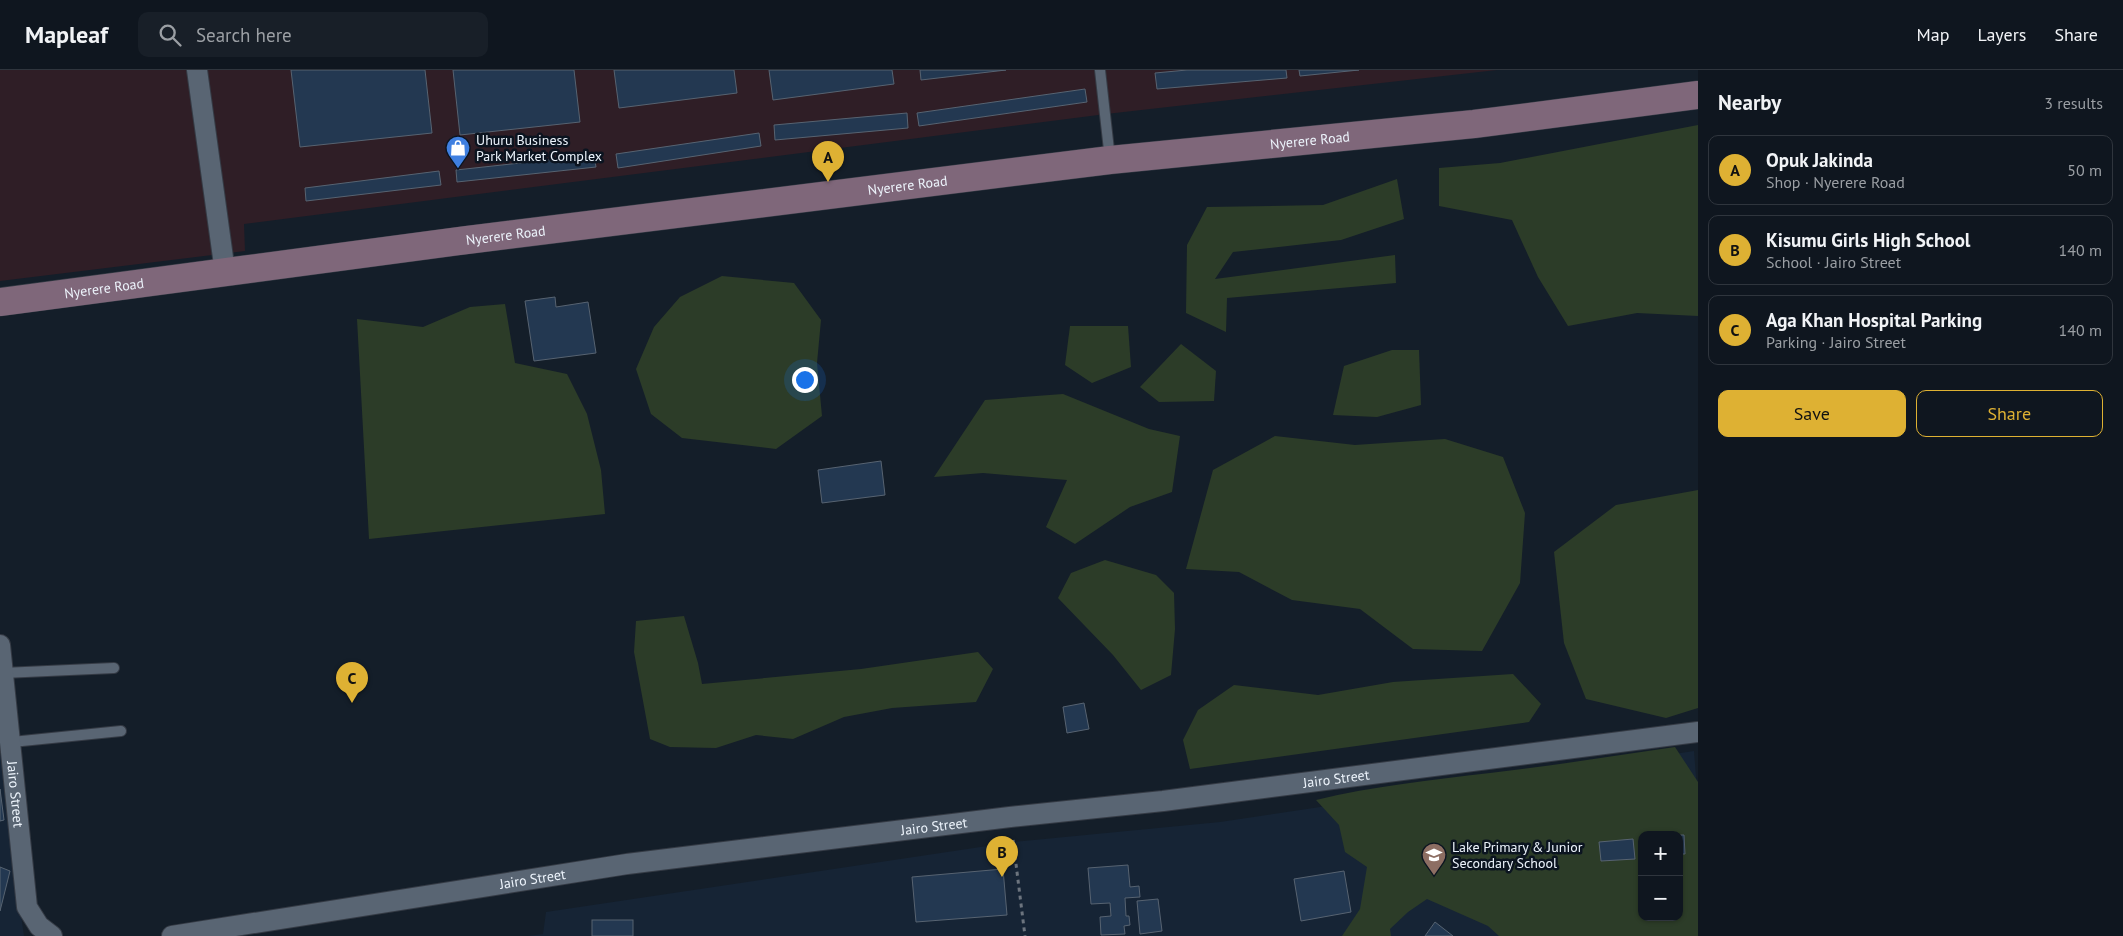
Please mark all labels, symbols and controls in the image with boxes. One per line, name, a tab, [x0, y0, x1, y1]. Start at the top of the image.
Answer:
search box	[138, 12, 488, 57]
text: Mapleaf	[25, 19, 108, 50]
icon: search	[156, 21, 184, 49]
text: Search here	[196, 23, 292, 47]
text: Map	[1917, 23, 1949, 46]
text: Layers	[1977, 23, 2026, 46]
text: Share	[2054, 23, 2098, 46]
text: Nearby	[1718, 89, 1781, 116]
text: 3 results	[2044, 93, 2103, 113]
street label: Nyerere Road	[1269, 127, 1351, 153]
place label: Uhuru Business Park Market Complex	[476, 131, 602, 165]
shop icon: Uhuru Business Park Market Complex	[445, 135, 471, 169]
pin: A	[812, 141, 844, 182]
text: Opuk Jakinda	[1766, 148, 1873, 172]
text: A	[1730, 160, 1740, 180]
text: 50 m	[2067, 160, 2102, 180]
street label: Nyerere Road	[867, 171, 948, 199]
text: Shop · Nyerere Road	[1766, 172, 1905, 192]
street label: Nyerere Road	[465, 221, 546, 249]
text: Kisumu Girls High School	[1766, 228, 1970, 252]
text: B	[1730, 240, 1740, 260]
text: 140 m	[2059, 240, 2102, 260]
text: School · Jairo Street	[1766, 252, 1901, 272]
street label: Nyerere Road	[63, 274, 145, 302]
text: Aga Khan Hospital Parking	[1766, 308, 1982, 332]
text: C	[1731, 320, 1739, 340]
text: 140 m	[2059, 320, 2102, 340]
text: Parking · Jairo Street	[1766, 332, 1906, 352]
your location	[792, 367, 818, 393]
button: Save	[1718, 390, 1906, 437]
button: Share	[1916, 390, 2103, 437]
pin: C	[336, 662, 368, 703]
street label: Jairo Street	[3, 759, 28, 829]
street label: Jairo Street	[1301, 765, 1371, 792]
street label: Jairo Street	[899, 813, 968, 839]
map controls	[1638, 831, 1683, 921]
button: +	[1638, 831, 1683, 876]
pin: B	[986, 836, 1018, 877]
place label: Lake Primary & Junior Secondary School	[1452, 838, 1583, 872]
school or university icon: Lake Primary & Junior Secondary School	[1421, 842, 1447, 876]
street label: Jairo Street	[497, 865, 567, 893]
button: −	[1638, 876, 1683, 921]

